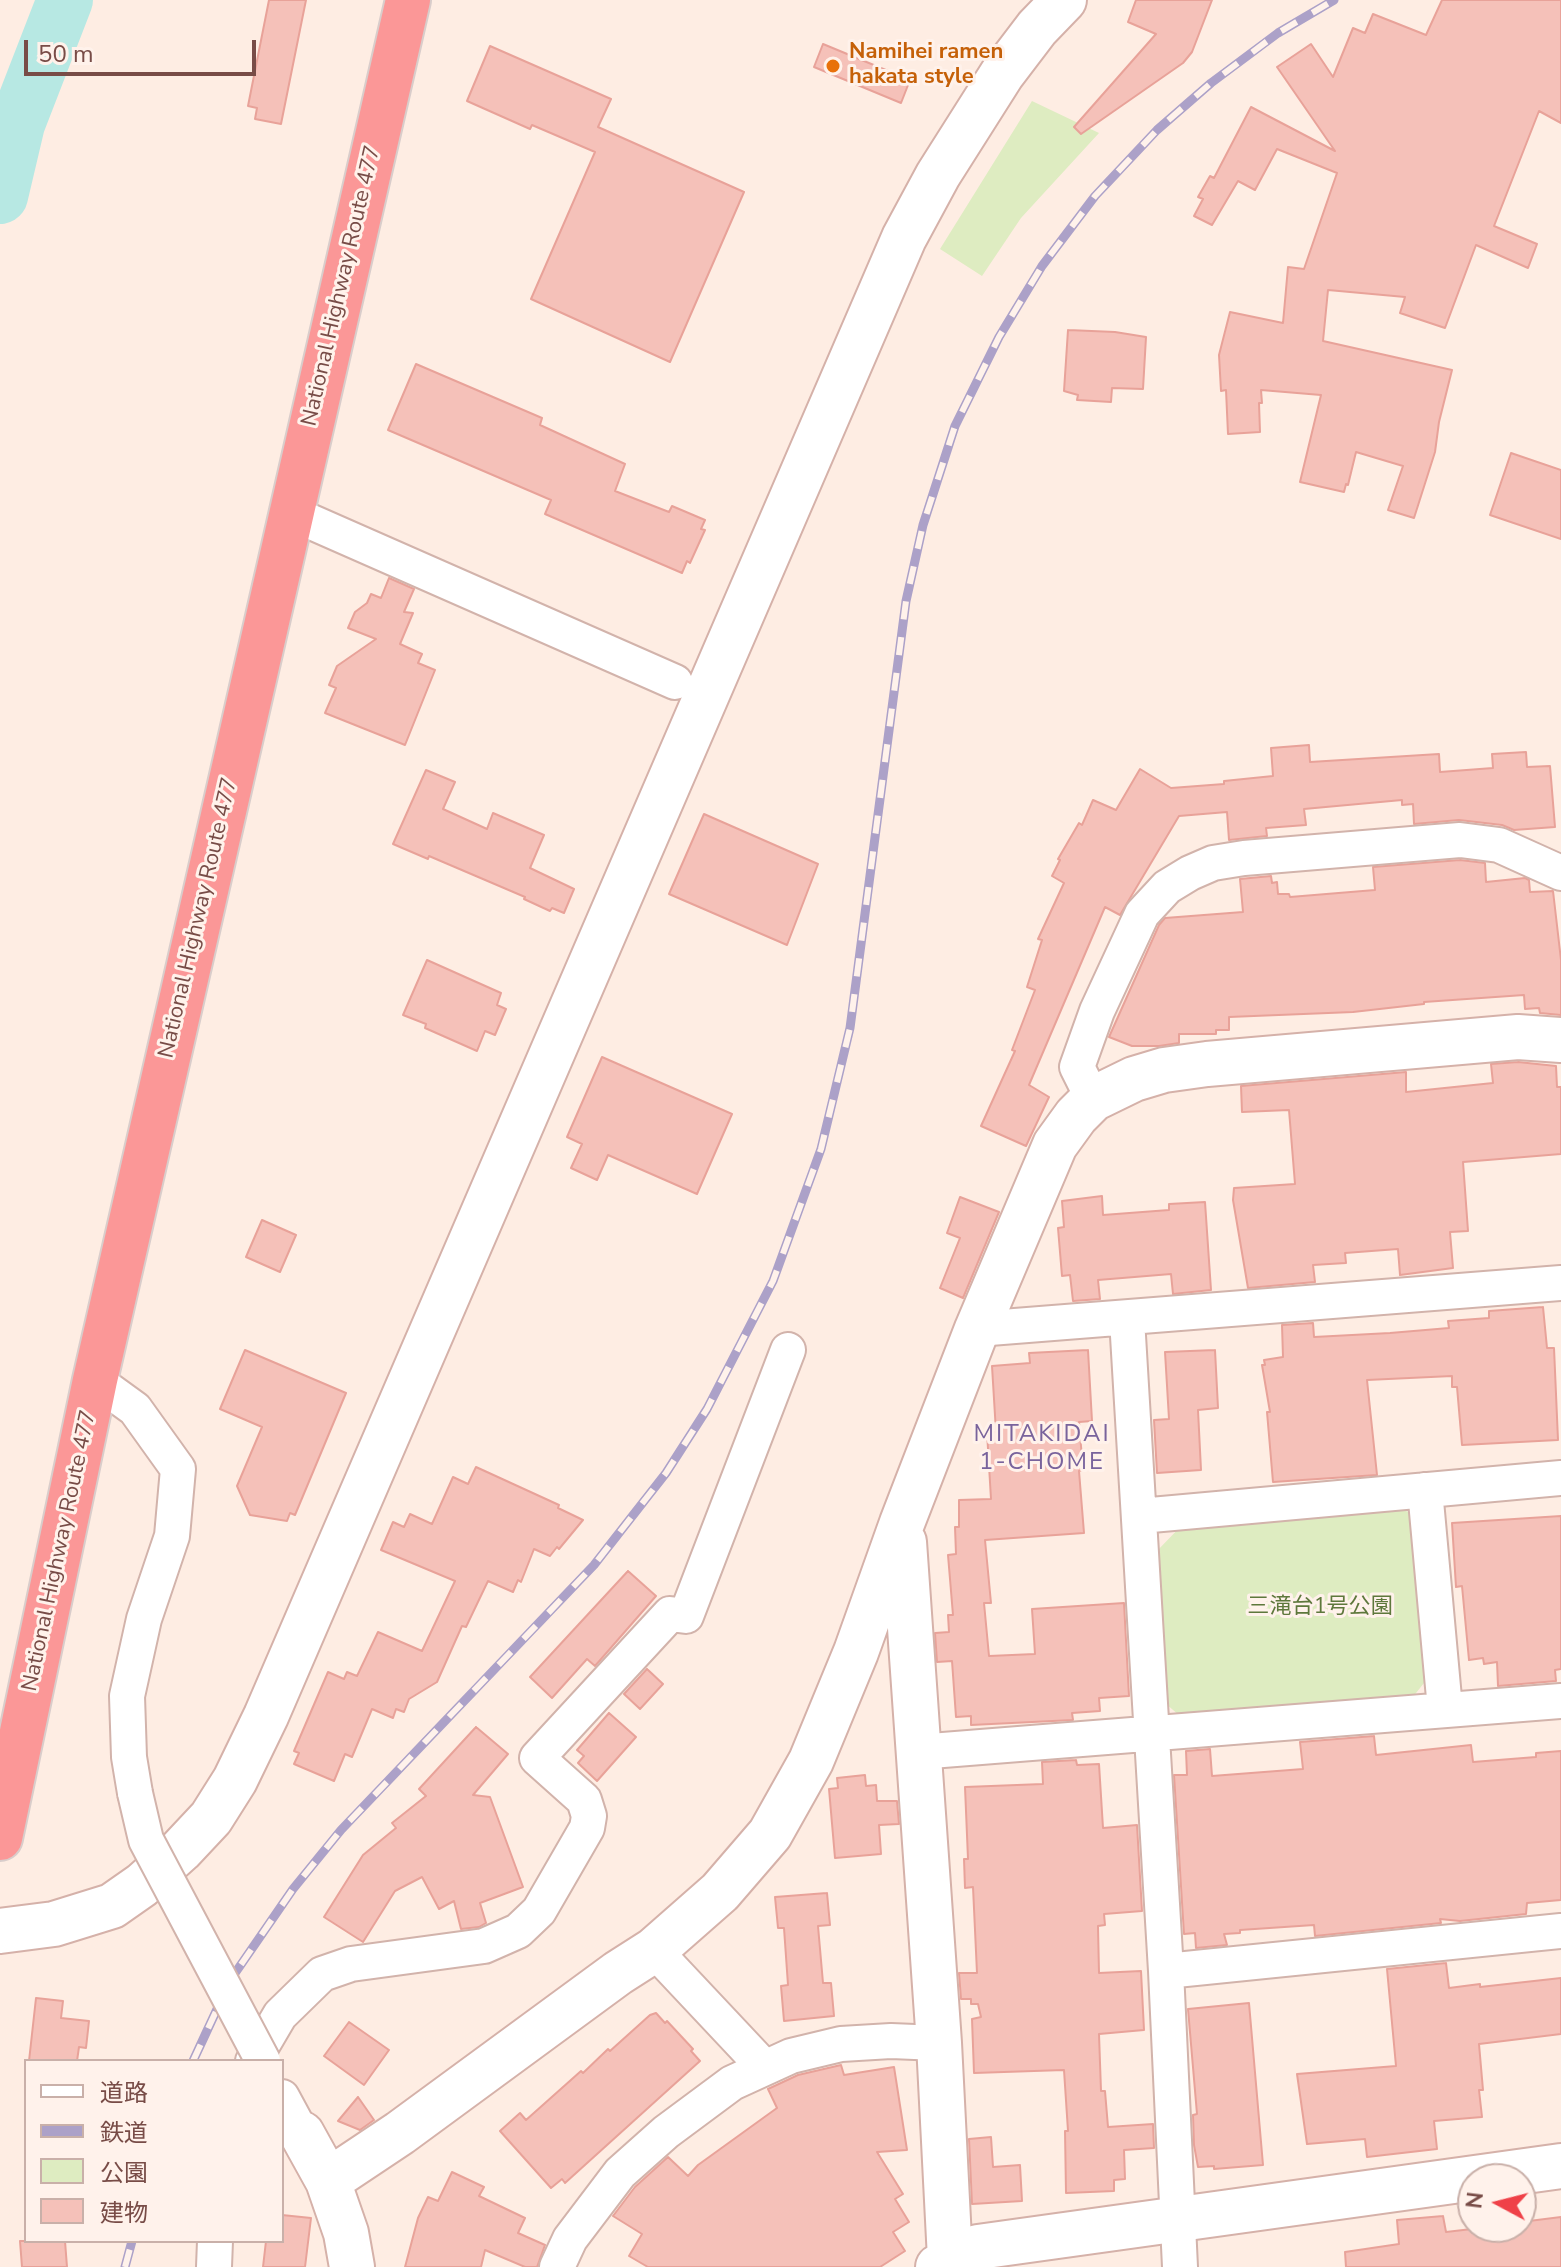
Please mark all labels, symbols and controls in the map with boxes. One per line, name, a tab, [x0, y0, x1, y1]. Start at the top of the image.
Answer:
scale bar	[28, 24, 260, 74]
text: 50 m	[38, 38, 94, 70]
place label: Namihei ramen hakata style	[849, 40, 1003, 92]
marker: Namihei ramen hakata style	[824, 57, 842, 75]
street label: National Highway Route 477	[297, 143, 387, 429]
street label: National Highway Route 477	[154, 775, 244, 1061]
street label: National Highway Route 477	[17, 1408, 103, 1694]
district label: MITAKIDAI 1-CHOME	[973, 1421, 1111, 1477]
park label: 三滝台1号公園	[1247, 1595, 1393, 1621]
legend	[24, 2059, 284, 2243]
text: 道路	[100, 2077, 148, 2109]
text: 鉄道	[100, 2117, 148, 2149]
text: 公園	[100, 2157, 148, 2189]
north arrow	[1457, 2163, 1537, 2243]
text: N	[1459, 2190, 1491, 2210]
text: 建物	[100, 2197, 148, 2229]

